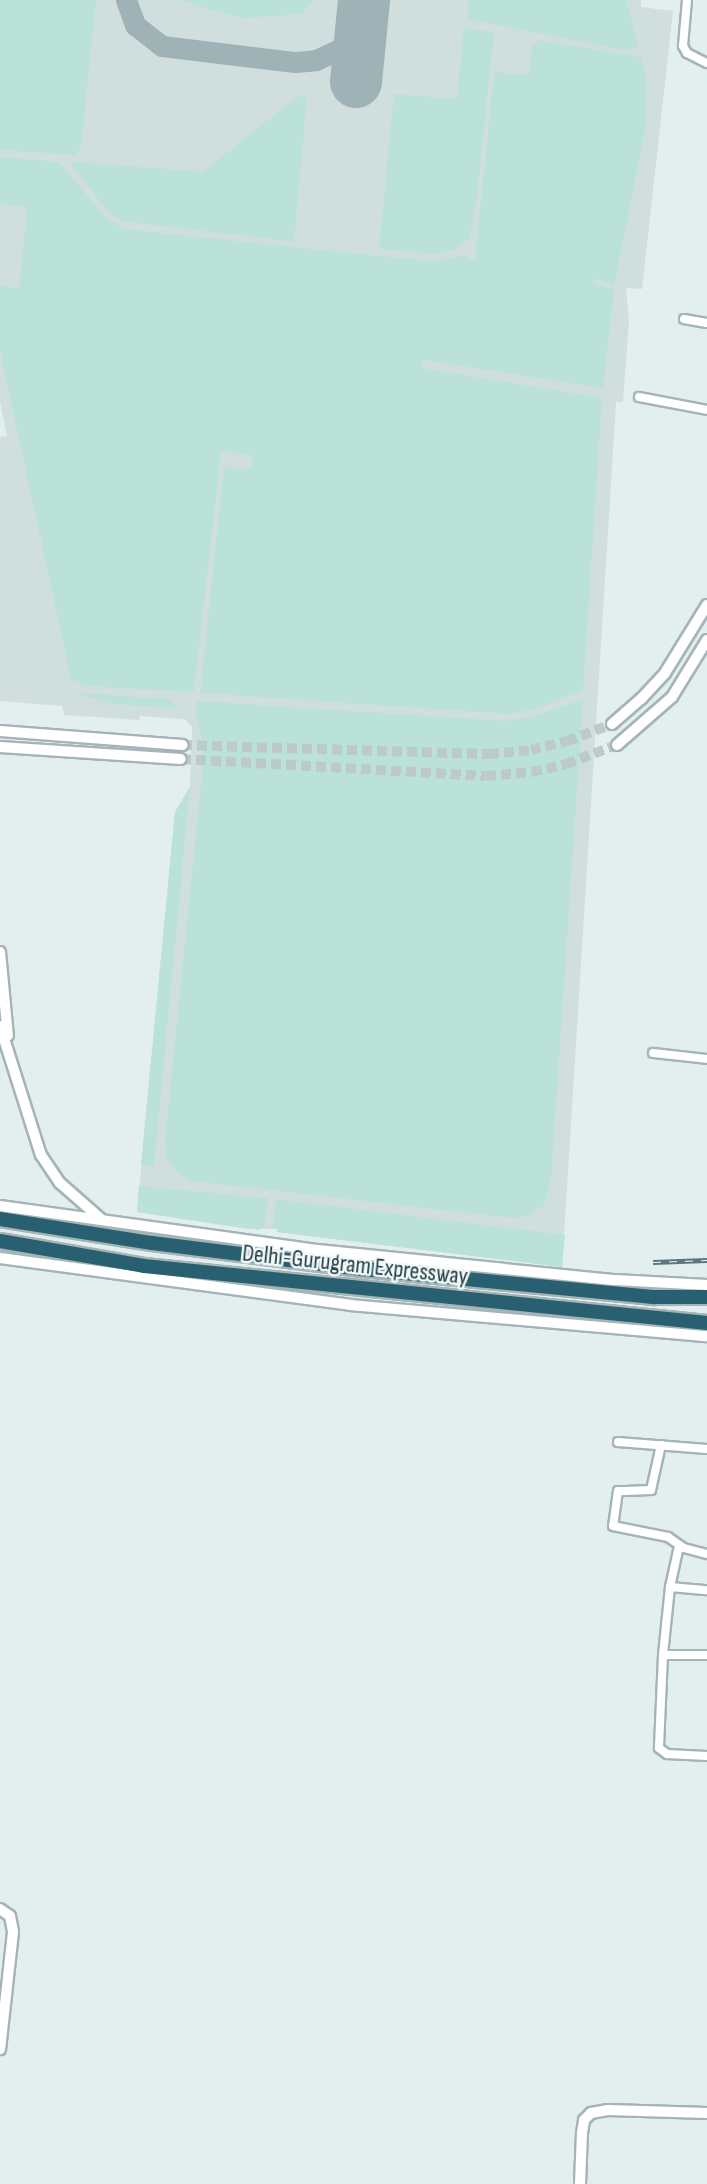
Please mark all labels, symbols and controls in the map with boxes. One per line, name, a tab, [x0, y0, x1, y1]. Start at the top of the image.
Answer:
street label: Delhi-Gurugram Expressway	[241, 1239, 469, 1291]

